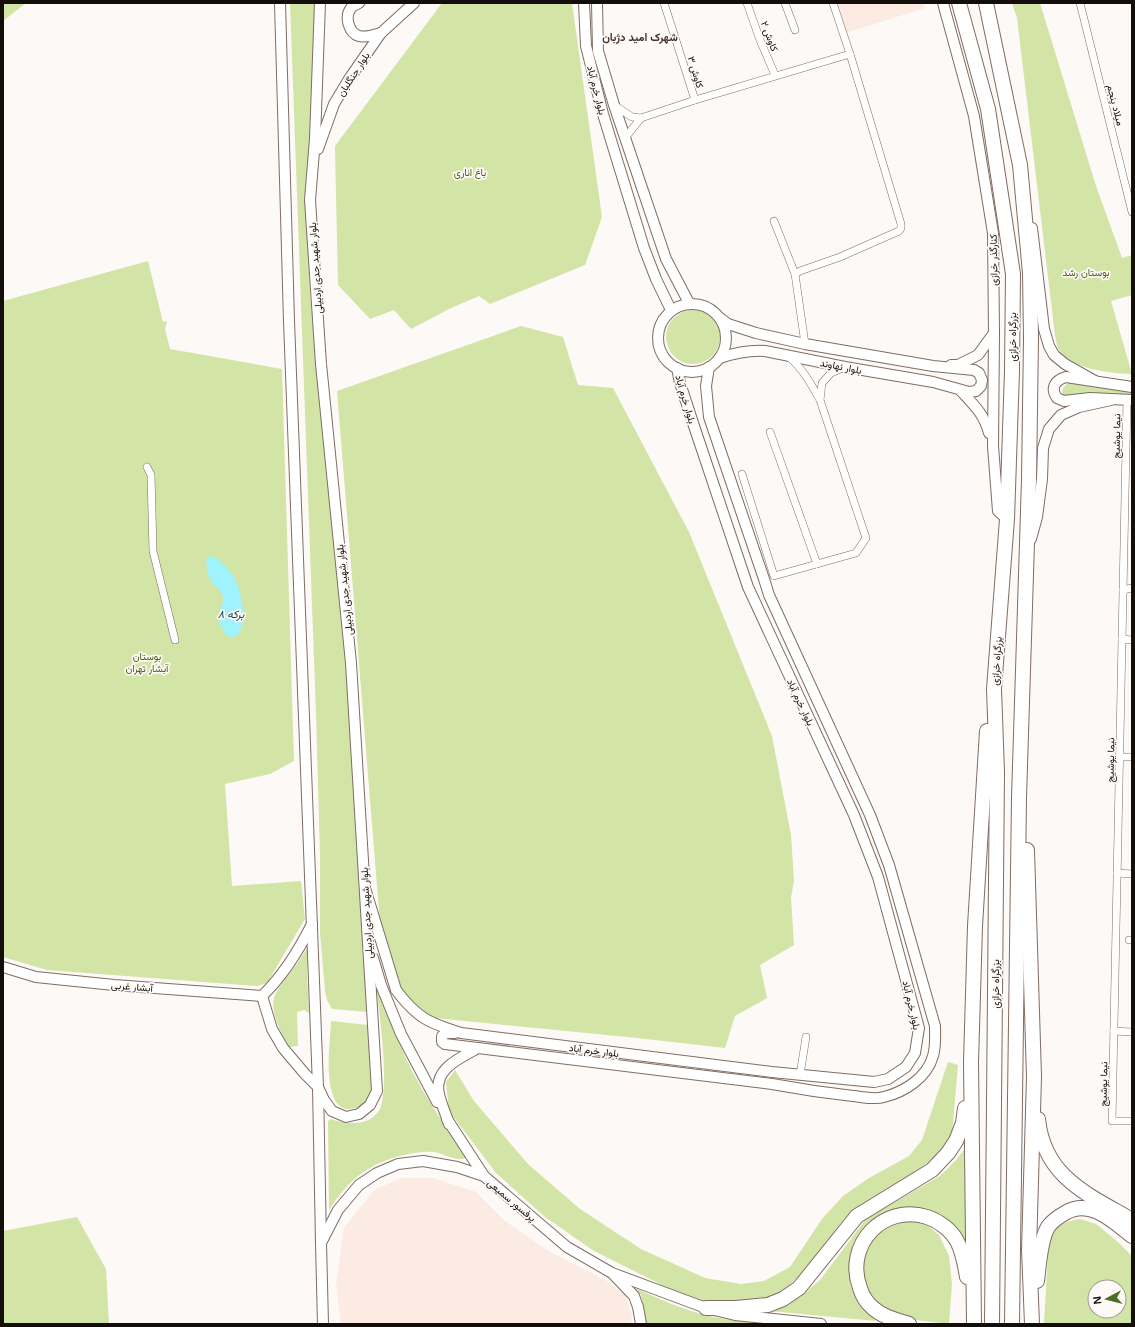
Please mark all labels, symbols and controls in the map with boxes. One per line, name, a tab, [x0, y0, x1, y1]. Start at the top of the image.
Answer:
street label: کاوش ۲	[758, 20, 780, 54]
district label: شهرک امید دژبان	[602, 31, 678, 44]
street label: بلوار جنگلبان	[335, 50, 373, 99]
street label: کاوش ۳	[685, 55, 706, 90]
street label: بلوار خرم آباد	[584, 64, 608, 116]
street label: میلاد پنجم	[1103, 83, 1126, 127]
park label: باغ اناری	[454, 167, 486, 179]
street label: بلوار شهید جدی اردبیلی	[307, 222, 325, 314]
street label: کنارگذر خرازی	[988, 234, 1000, 286]
park label: بوستان رشد	[1062, 267, 1110, 279]
street label: بزرگراه خرازی	[1007, 312, 1019, 362]
street label: بلوار نهاوند	[819, 357, 863, 377]
street label: بلوار خرم آباد	[672, 373, 698, 425]
street label: نیما یوشیج	[1111, 413, 1123, 458]
street label: بلوار شهید جدی اردبیلی	[334, 544, 356, 636]
water label: برکه ۸	[218, 608, 245, 621]
street label: بزرگراه خرازی	[989, 636, 1005, 686]
park label: بوستان آبشار تهران	[126, 651, 169, 675]
street label: بلوار خرم آباد	[784, 677, 816, 728]
street label: نیما یوشیج	[1105, 737, 1117, 782]
street label: بلوار شهید جدی اردبیلی	[359, 867, 375, 959]
street label: بزرگراه خرازی	[990, 959, 1002, 1009]
street label: آبشار غربی	[111, 979, 154, 995]
street label: بلوار خرم آباد	[900, 979, 923, 1031]
street label: بلوار خرم آباد	[568, 1042, 620, 1060]
street label: نیما یوشیج	[1098, 1061, 1110, 1106]
street label: پرفسور سمیعی	[484, 1177, 538, 1225]
north arrow	[1087, 1279, 1127, 1319]
text: N	[1091, 1295, 1104, 1305]

